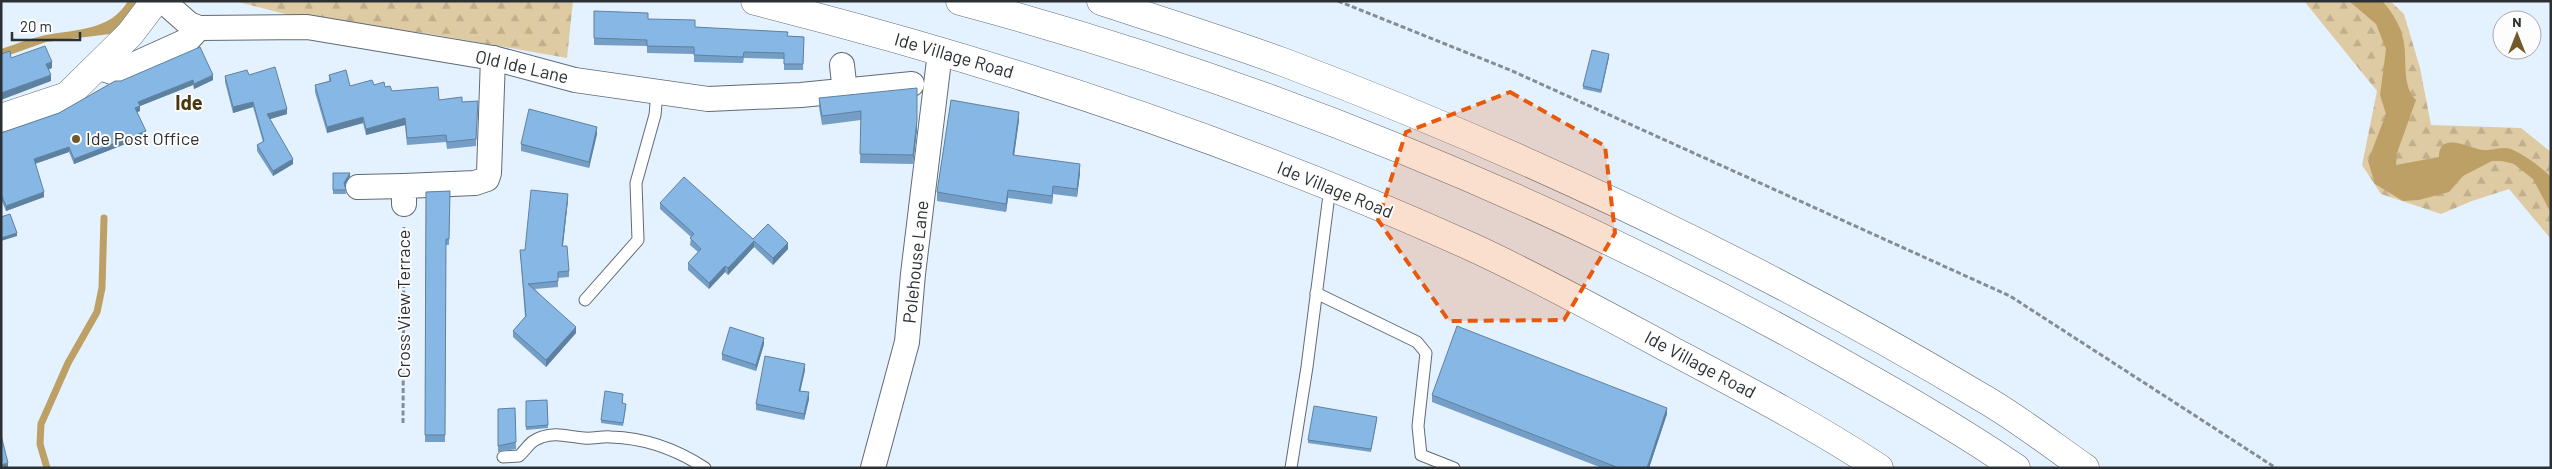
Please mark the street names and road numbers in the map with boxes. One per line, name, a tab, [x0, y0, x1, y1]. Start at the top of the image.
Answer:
street label: Ide Village Road	[892, 28, 1016, 83]
street label: Old Ide Lane	[473, 45, 571, 87]
street label: Ide Village Road	[1274, 156, 1397, 222]
street label: Polehouse Lane	[898, 199, 932, 324]
street label: Cross View Terrace	[392, 230, 414, 378]
street label: Ide Village Road	[1641, 326, 1760, 403]

